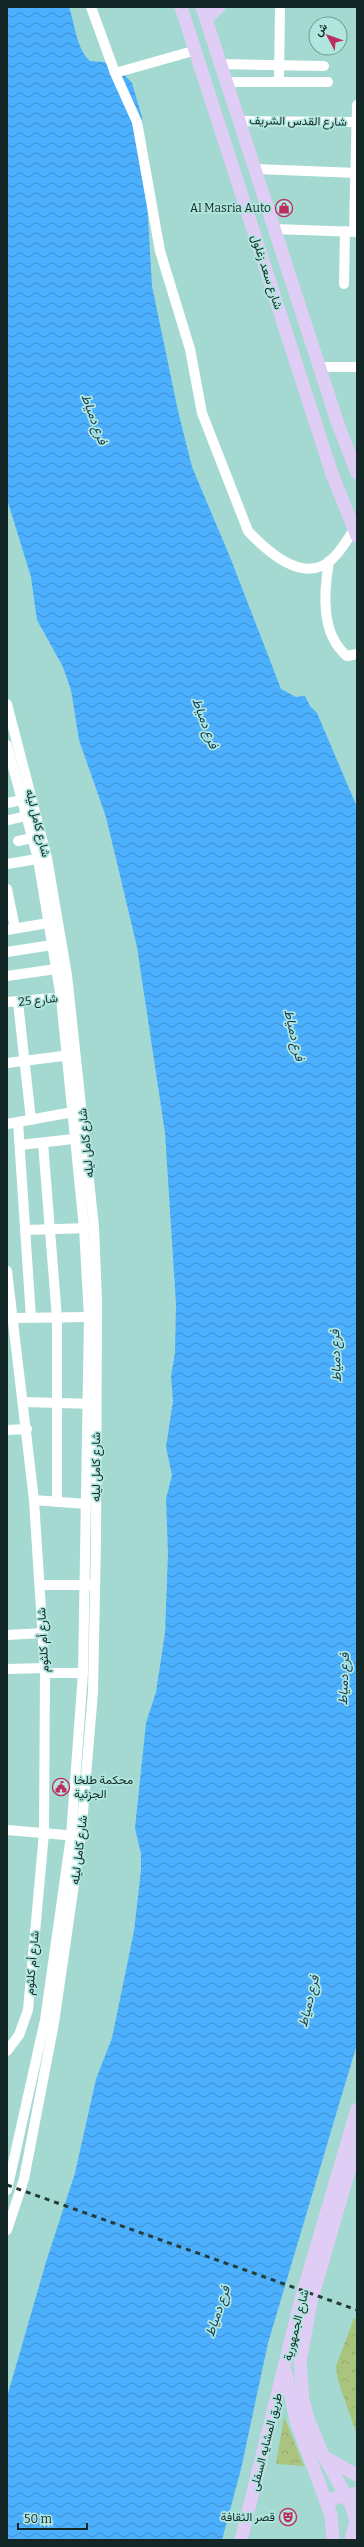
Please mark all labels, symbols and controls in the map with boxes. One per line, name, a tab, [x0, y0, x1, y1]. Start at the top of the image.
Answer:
north arrow	[308, 16, 348, 56]
text: ش	[312, 21, 330, 39]
street label: شارع القدس الشريف	[249, 113, 347, 131]
shop icon: Al Masria Auto	[274, 198, 294, 218]
place label: Al Masria Auto	[190, 201, 271, 215]
street label: شارع سعد زغلول	[246, 233, 286, 312]
water label: فرع دمياط	[77, 392, 111, 448]
water label: فرع دمياط	[188, 696, 222, 752]
street label: شارع كامل ليله	[21, 787, 53, 859]
street label: شارع 25	[18, 991, 59, 1011]
water label: فرع دمياط	[279, 1008, 308, 1064]
street label: شارع كامل ليله	[75, 1107, 99, 1178]
water label: فرع دمياط	[327, 1328, 346, 1382]
street label: شارع كامل ليله	[89, 1432, 105, 1502]
street label: شارع أم كلثوم	[34, 1607, 54, 1673]
water label: فرع دمياط	[335, 1652, 354, 1706]
place label: محكمة طلخا الجزئية	[74, 1773, 133, 1802]
public building icon: محكمة طلخا الجزئية	[51, 1777, 71, 1797]
street label: شارع كامل ليله	[68, 1815, 92, 1886]
street label: شارع أم كلثوم	[22, 1930, 44, 1996]
water label: فرع دمياط	[295, 1973, 324, 2029]
water label: فرع دمياط	[202, 2283, 235, 2339]
street label: شارع الجمهورية	[280, 2288, 314, 2363]
street label: طريق المشايه السفلى	[247, 2391, 286, 2493]
scale bar	[18, 2505, 87, 2531]
theatre icon: قصر الثقافة	[278, 2507, 298, 2527]
place label: قصر الثقافة	[221, 2510, 275, 2525]
text: 50 m	[24, 2512, 53, 2526]

